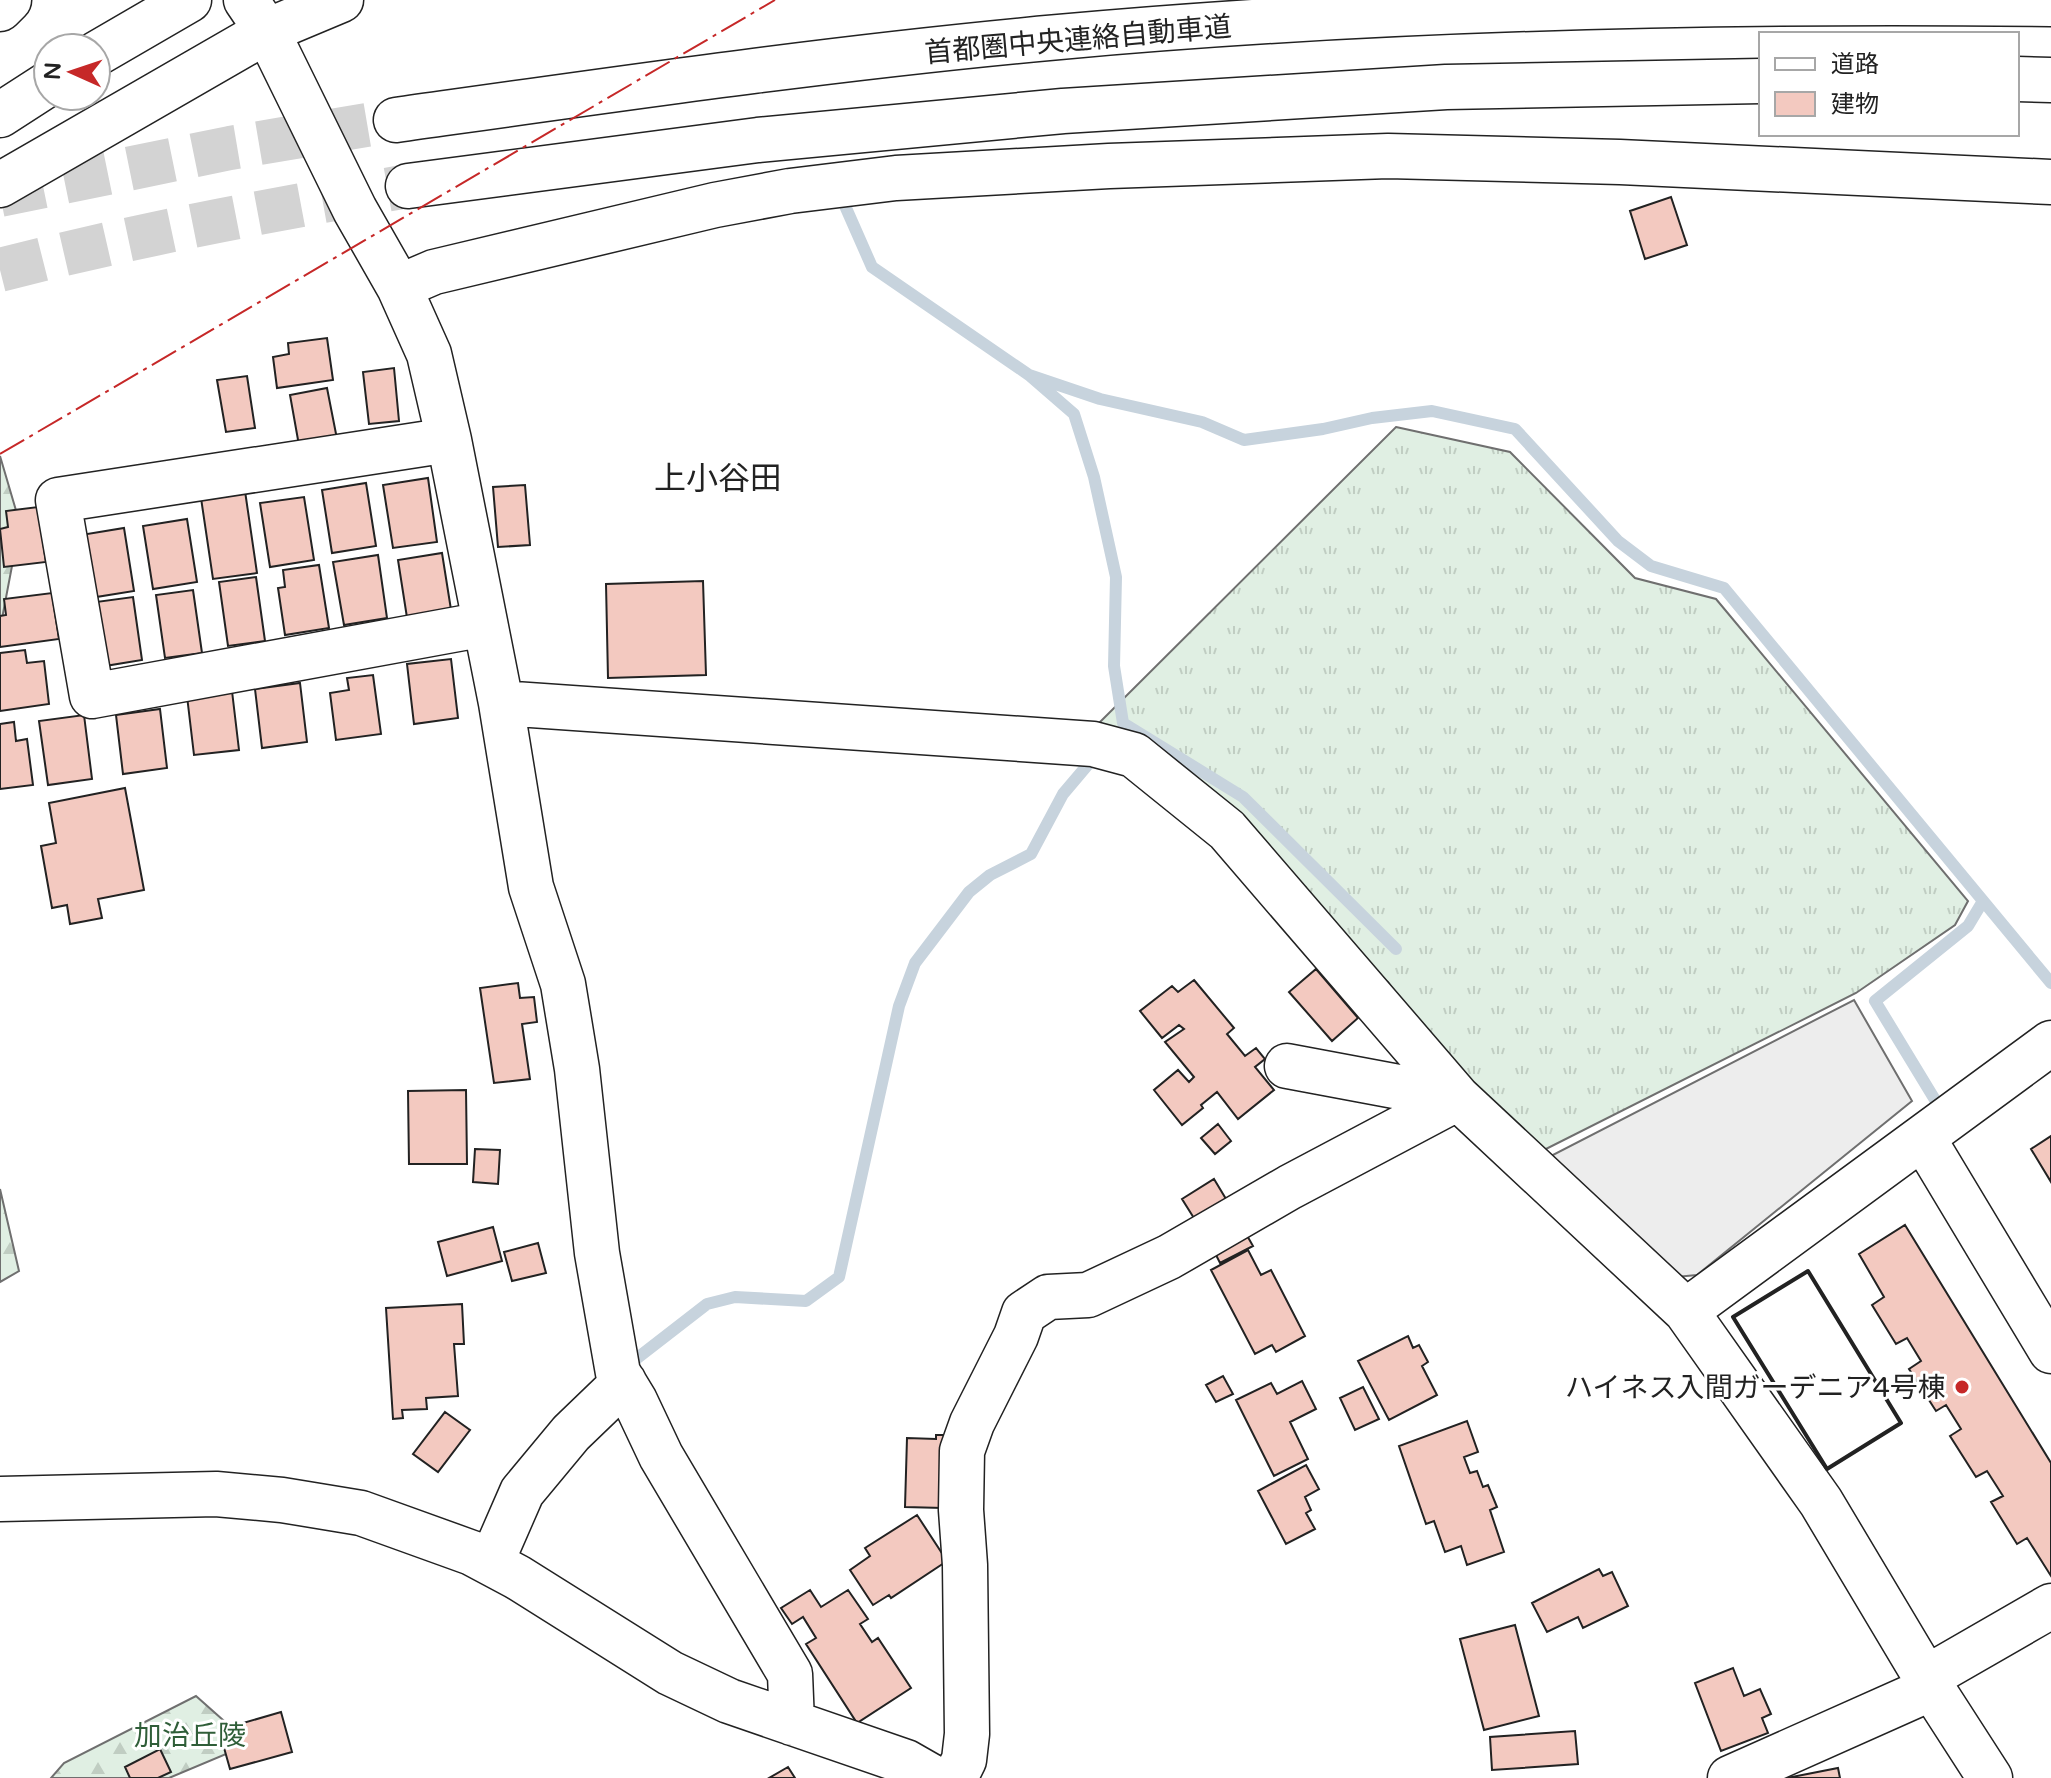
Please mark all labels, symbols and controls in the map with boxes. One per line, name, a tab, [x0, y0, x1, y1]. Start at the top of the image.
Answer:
street label: 首都圏中央連絡自動車道	[923, 10, 1233, 70]
north arrow	[32, 32, 112, 112]
legend	[1759, 32, 2019, 136]
text: 道路	[1831, 50, 1879, 79]
text: N	[40, 62, 66, 81]
text: 建物	[1831, 90, 1879, 119]
district label: 上小谷田	[654, 460, 782, 498]
place label: ハイネス入間ガーデニア4号棟	[1565, 1371, 1946, 1405]
marker: ハイネス入間ガーデニア4号棟	[1953, 1378, 1971, 1396]
park label: 加治丘陵	[134, 1719, 246, 1753]

